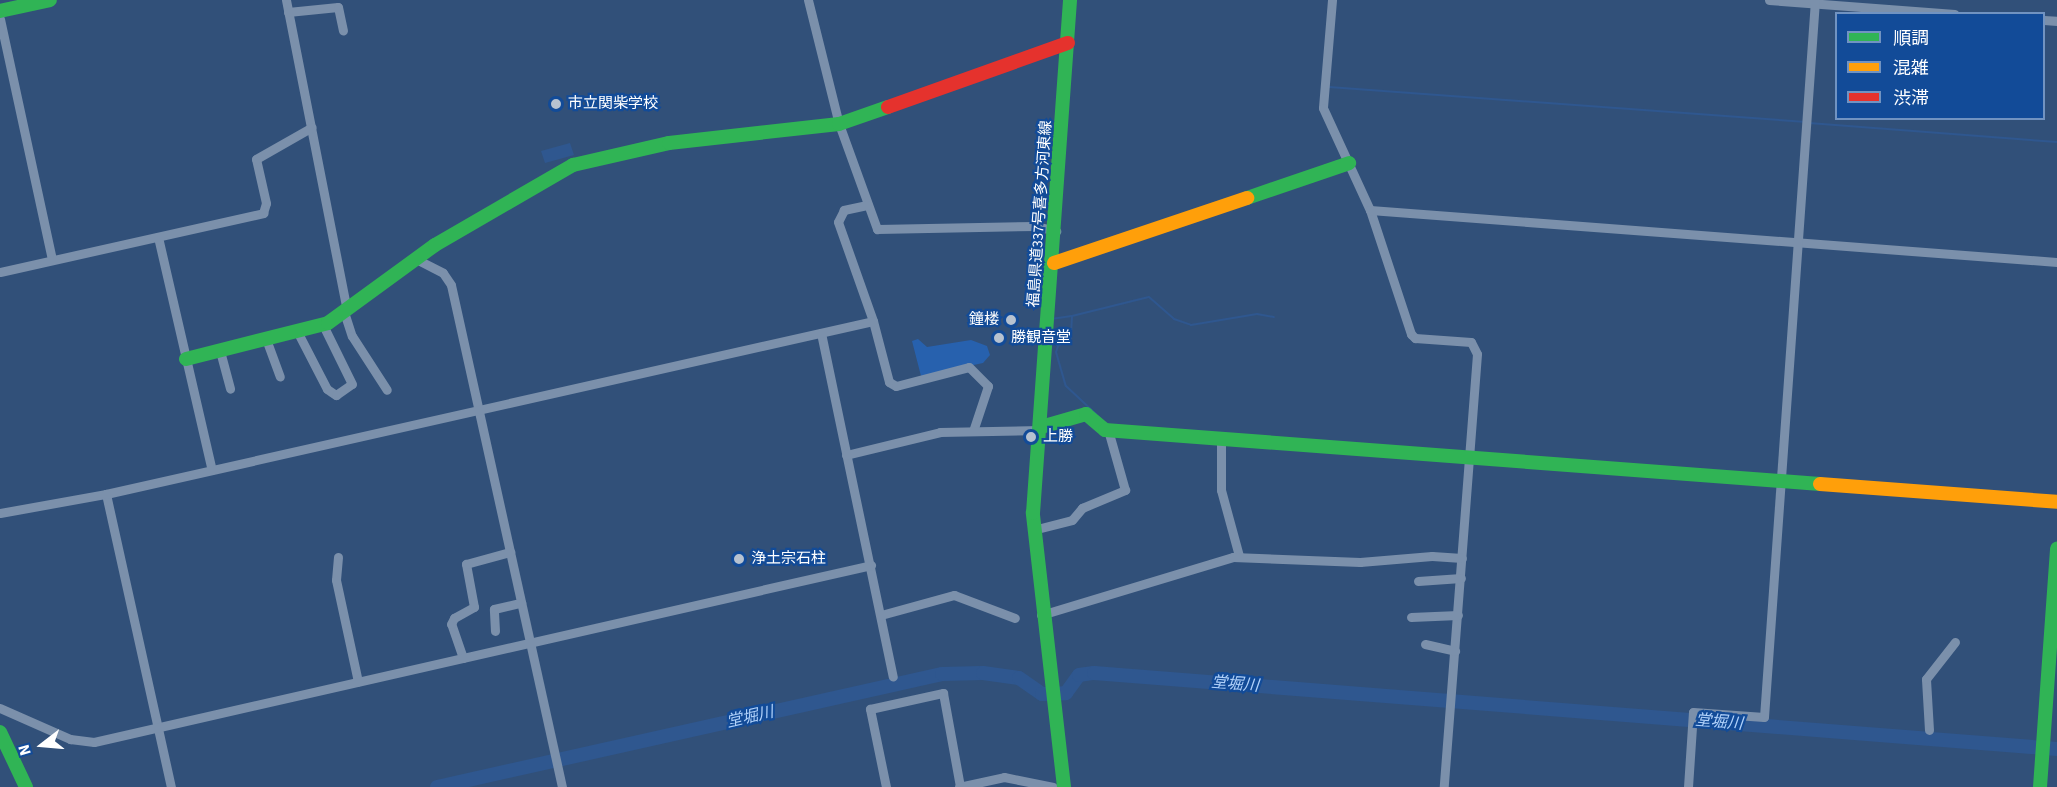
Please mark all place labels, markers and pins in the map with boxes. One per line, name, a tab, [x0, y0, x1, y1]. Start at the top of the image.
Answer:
place label: 市立関柴学校	[568, 95, 658, 113]
marker: 市立関柴学校	[549, 97, 563, 111]
place label: 鐘楼	[969, 311, 999, 329]
marker: 鐘楼	[1004, 313, 1018, 327]
place label: 勝観音堂	[1011, 329, 1071, 347]
marker: 勝観音堂	[992, 331, 1006, 345]
place label: 上勝	[1043, 428, 1073, 446]
marker: 上勝	[1024, 430, 1038, 444]
place label: 浄土宗石柱	[751, 550, 826, 568]
marker: 浄土宗石柱	[732, 552, 746, 566]

